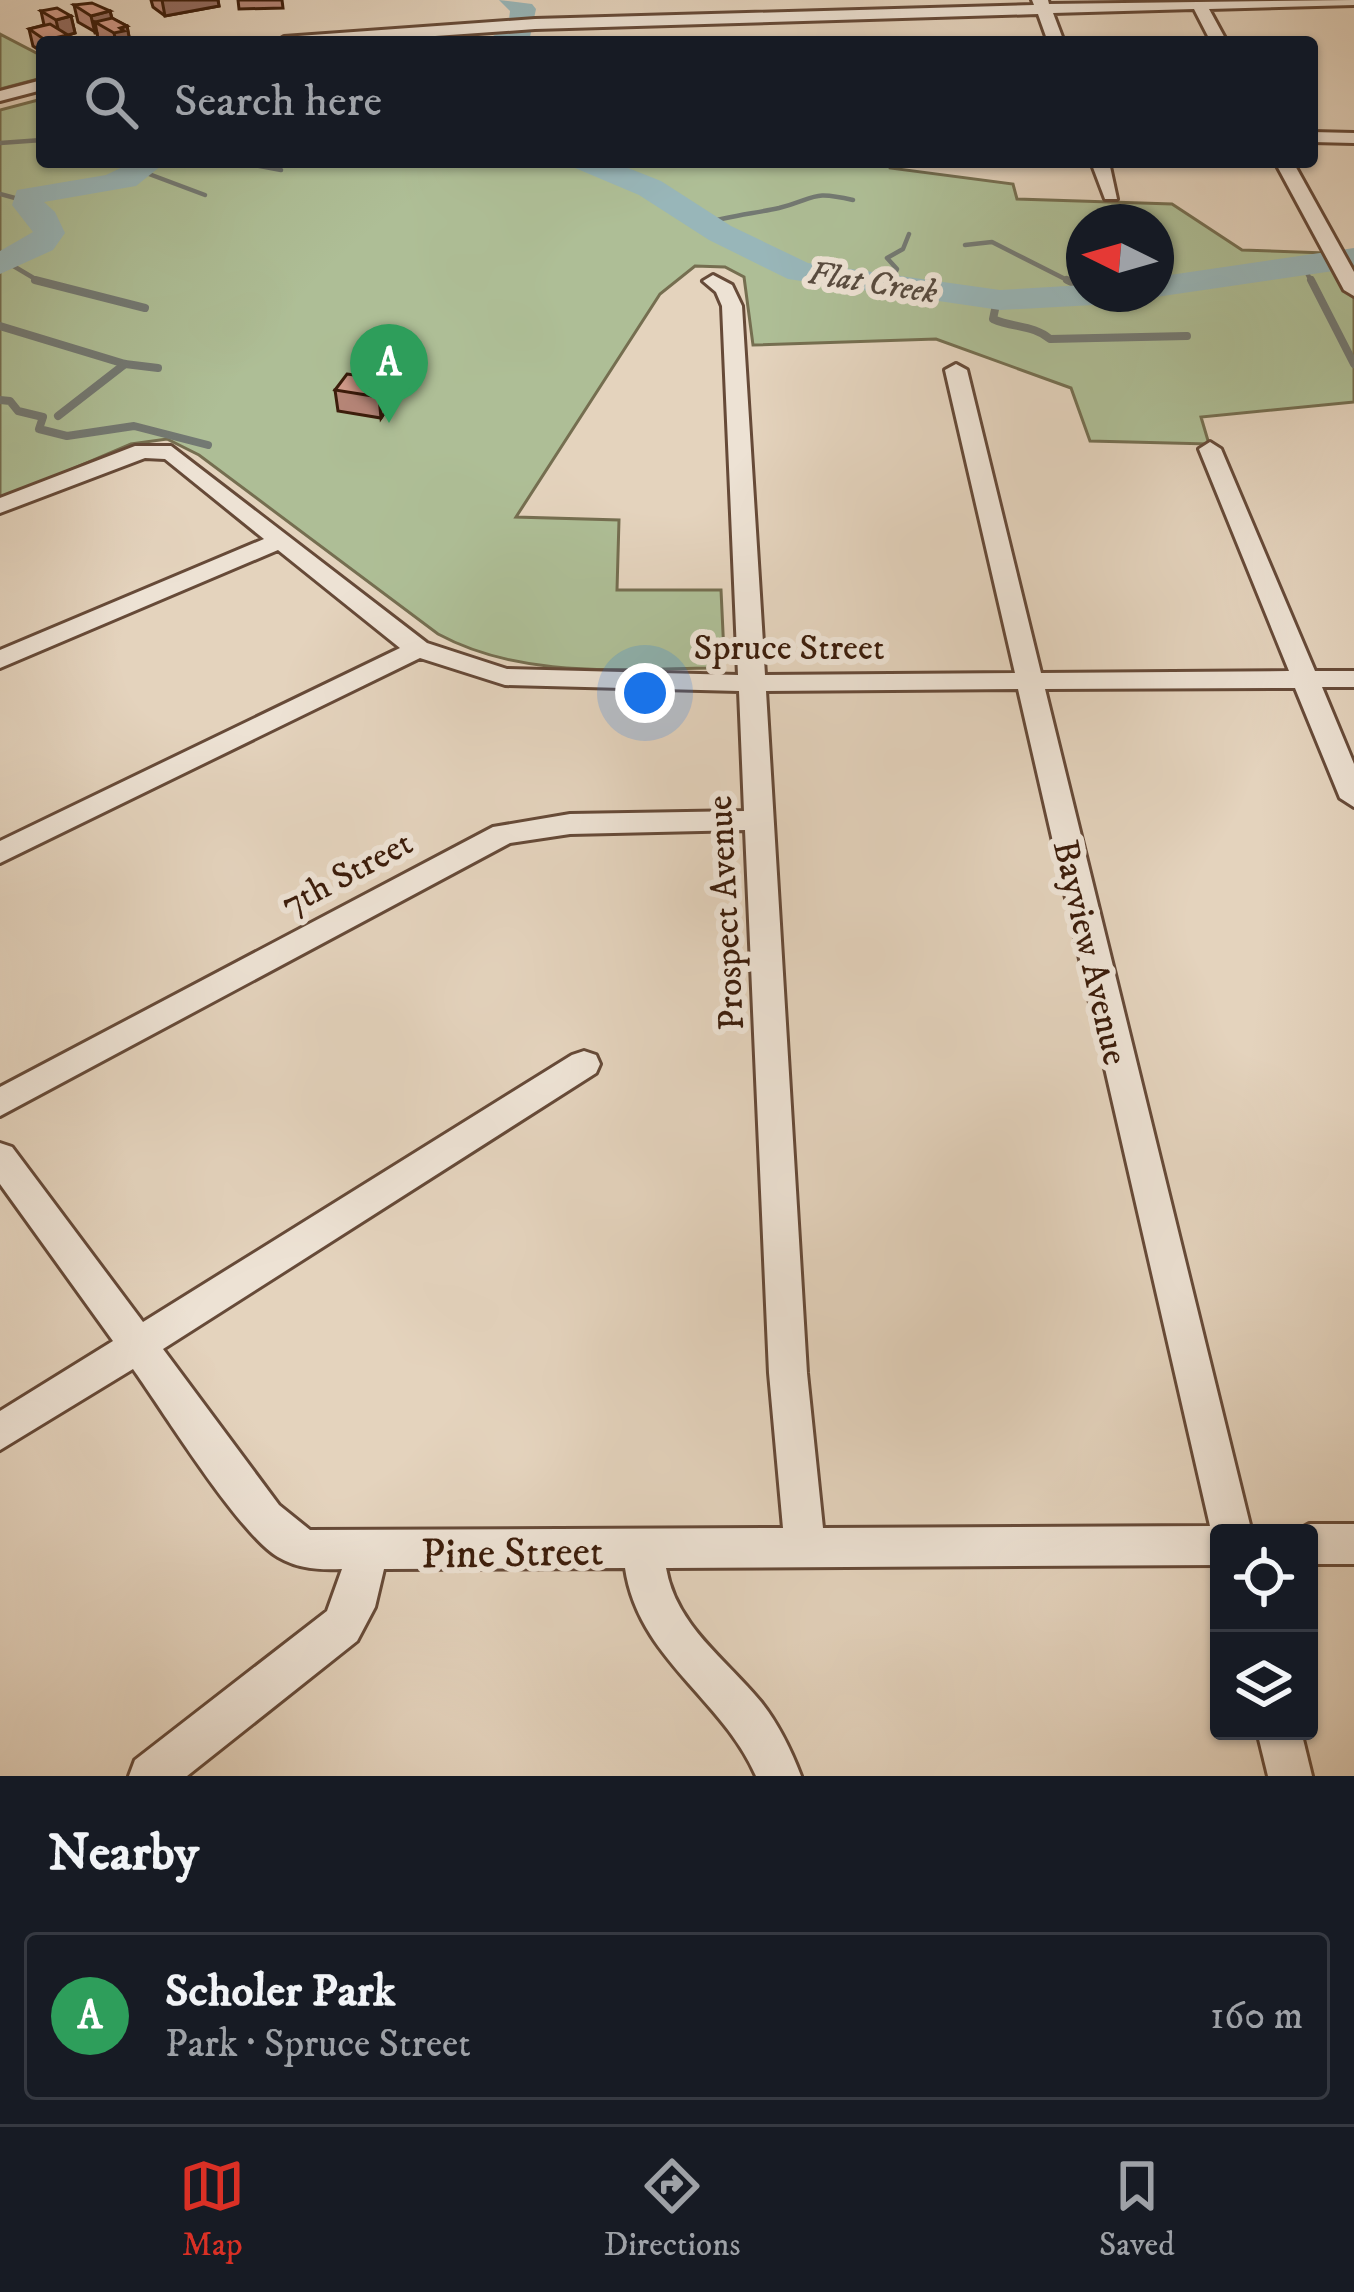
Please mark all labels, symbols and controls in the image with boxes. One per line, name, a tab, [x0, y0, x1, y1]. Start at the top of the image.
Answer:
search box	[36, 36, 1318, 168]
icon: search	[78, 69, 144, 135]
text: Search here	[174, 74, 382, 130]
north arrow	[1066, 204, 1174, 312]
water label: Flat Creek	[805, 253, 940, 314]
pin: A	[350, 324, 428, 423]
street label: Spruce Street	[694, 626, 884, 671]
your location	[615, 663, 675, 723]
street label: Prospect Avenue	[698, 794, 755, 1032]
street label: 7th Street	[274, 821, 421, 927]
street label: Bayview Avenue	[1042, 836, 1137, 1069]
map controls	[1210, 1524, 1318, 1740]
button: locate	[1210, 1524, 1318, 1632]
street label: Pine Street	[420, 1526, 604, 1582]
button: layers	[1210, 1632, 1318, 1740]
text: Nearby	[48, 1822, 199, 1886]
text: Scholer Park	[165, 1964, 396, 2020]
text: A	[78, 1992, 102, 2041]
text: 160 m	[1210, 1992, 1303, 2041]
text: Park · Spruce Street	[165, 2020, 471, 2069]
tab: Map	[179, 2153, 245, 2266]
tab: Directions	[604, 2153, 740, 2266]
tab: Saved	[1099, 2153, 1175, 2266]

